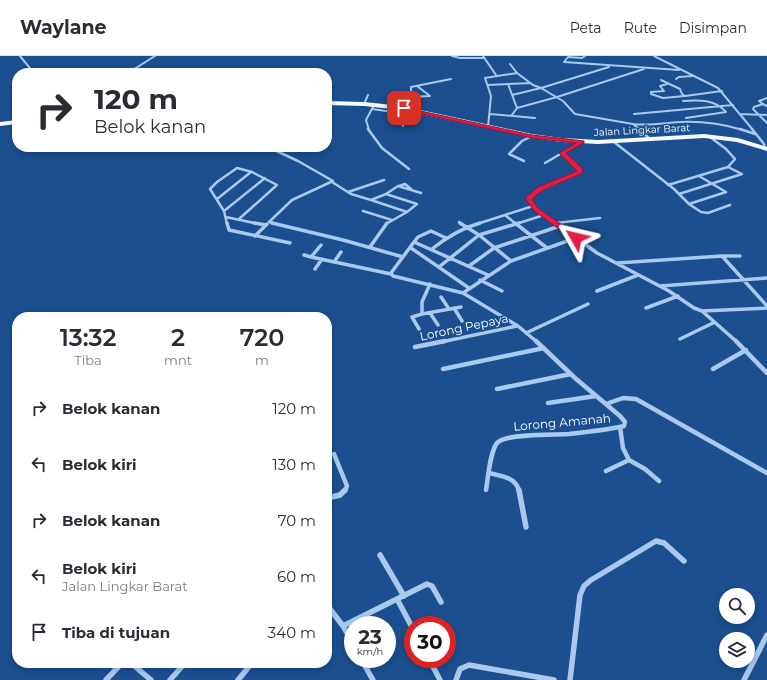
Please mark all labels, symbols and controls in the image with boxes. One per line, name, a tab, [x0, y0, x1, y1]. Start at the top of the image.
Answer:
text: Waylane	[20, 16, 107, 39]
text: Peta	[570, 19, 602, 37]
text: Rute	[624, 19, 657, 37]
text: Disimpan	[679, 19, 747, 37]
text: 120 m	[94, 82, 178, 116]
icon: right	[28, 84, 80, 136]
pin	[387, 91, 421, 125]
icon: arrive	[393, 97, 415, 119]
text: Belok kanan	[94, 116, 206, 138]
street label: Jalan Lingkar Barat	[592, 121, 691, 139]
position arrow	[555, 217, 597, 259]
street label: Lorong Pepaya	[418, 310, 510, 344]
text: 13:32	[60, 323, 116, 352]
text: 2	[171, 323, 185, 352]
text: 720	[240, 323, 284, 352]
text: Tiba	[74, 352, 102, 368]
text: mnt	[164, 352, 192, 368]
text: m	[255, 352, 269, 368]
icon: right	[28, 397, 50, 419]
text: Belok kanan	[62, 399, 160, 418]
text: 120 m	[272, 399, 316, 418]
street label: Lorong Amanah	[513, 410, 611, 434]
icon: left	[28, 453, 50, 475]
text: Belok kiri	[62, 455, 137, 474]
text: 130 m	[272, 455, 316, 474]
icon: right	[28, 509, 50, 531]
text: Belok kanan	[62, 511, 160, 530]
text: 70 m	[278, 511, 316, 530]
text: Belok kiri	[62, 559, 137, 578]
icon: left	[28, 565, 50, 587]
text: 60 m	[277, 567, 316, 586]
text: Jalan Lingkar Barat	[62, 578, 187, 594]
map controls	[719, 588, 755, 668]
button: search	[719, 588, 755, 624]
speed limit sign: 30	[404, 616, 456, 668]
icon: arrive	[28, 621, 50, 643]
text: Tiba di tujuan	[62, 623, 170, 642]
text: 340 m	[268, 623, 316, 642]
text: 23	[358, 625, 382, 649]
button: layers	[719, 632, 755, 668]
text: km/h	[357, 645, 383, 658]

